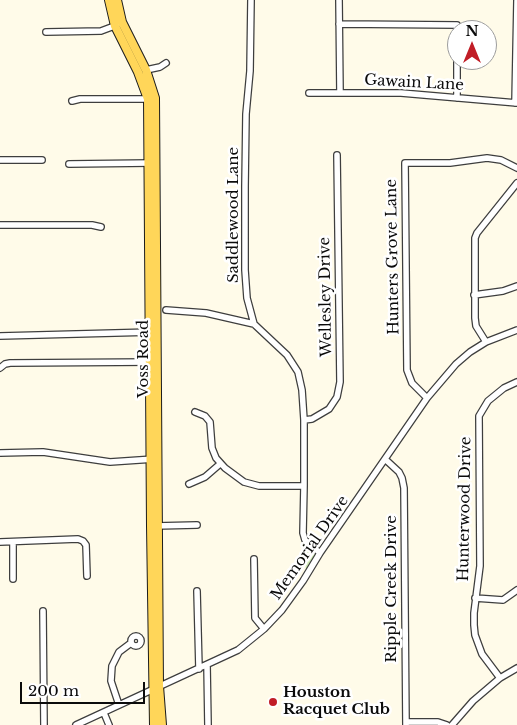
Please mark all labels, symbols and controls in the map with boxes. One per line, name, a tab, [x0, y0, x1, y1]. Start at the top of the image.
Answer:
north arrow	[447, 20, 497, 70]
text: N	[465, 22, 479, 40]
street label: Gawain Lane	[364, 71, 464, 95]
street label: Saddlewood Lane	[225, 147, 243, 283]
street label: Hunters Grove Lane	[383, 179, 403, 335]
street label: Wellesley Drive	[316, 237, 336, 357]
street label: Voss Road	[135, 320, 153, 398]
street label: Hunterwood Drive	[455, 436, 475, 582]
street label: Memorial Drive	[267, 492, 353, 604]
street label: Ripple Creek Drive	[383, 515, 401, 663]
scale bar	[22, 672, 148, 704]
text: 200 m	[28, 681, 79, 700]
place label: Houston Racquet Club	[283, 684, 390, 719]
marker: Houston Racquet Club	[267, 696, 279, 708]

